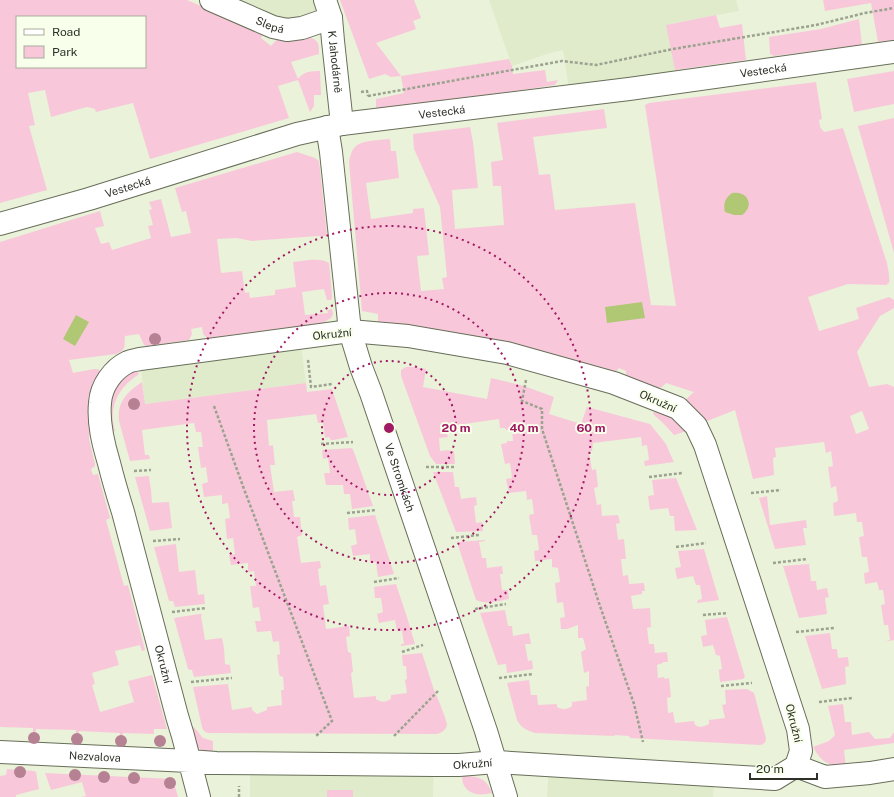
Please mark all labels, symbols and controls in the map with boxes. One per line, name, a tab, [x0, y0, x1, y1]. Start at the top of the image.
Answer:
street label: Slepá	[254, 14, 285, 35]
legend	[16, 16, 146, 68]
text: Road	[52, 25, 80, 39]
street label: K Jahodárně	[326, 30, 345, 94]
text: Park	[52, 45, 78, 59]
street label: Vestecká	[739, 61, 787, 79]
street label: Vestecká	[418, 103, 466, 121]
street label: Vestecká	[103, 174, 152, 200]
street label: Okružní	[312, 326, 352, 342]
street label: Okružní	[638, 388, 679, 415]
centre of rings	[382, 421, 396, 435]
text: 20 m	[442, 421, 471, 435]
text: 40 m	[509, 421, 539, 435]
text: 60 m	[576, 421, 606, 435]
street label: Ve Stromkách	[383, 442, 417, 513]
street label: Okružní	[152, 644, 174, 685]
street label: Okružní	[783, 703, 805, 744]
street label: Nezvalova	[69, 749, 121, 764]
scale bar	[750, 755, 817, 781]
street label: Okružní	[453, 756, 493, 771]
text: 20 m	[756, 762, 784, 776]

